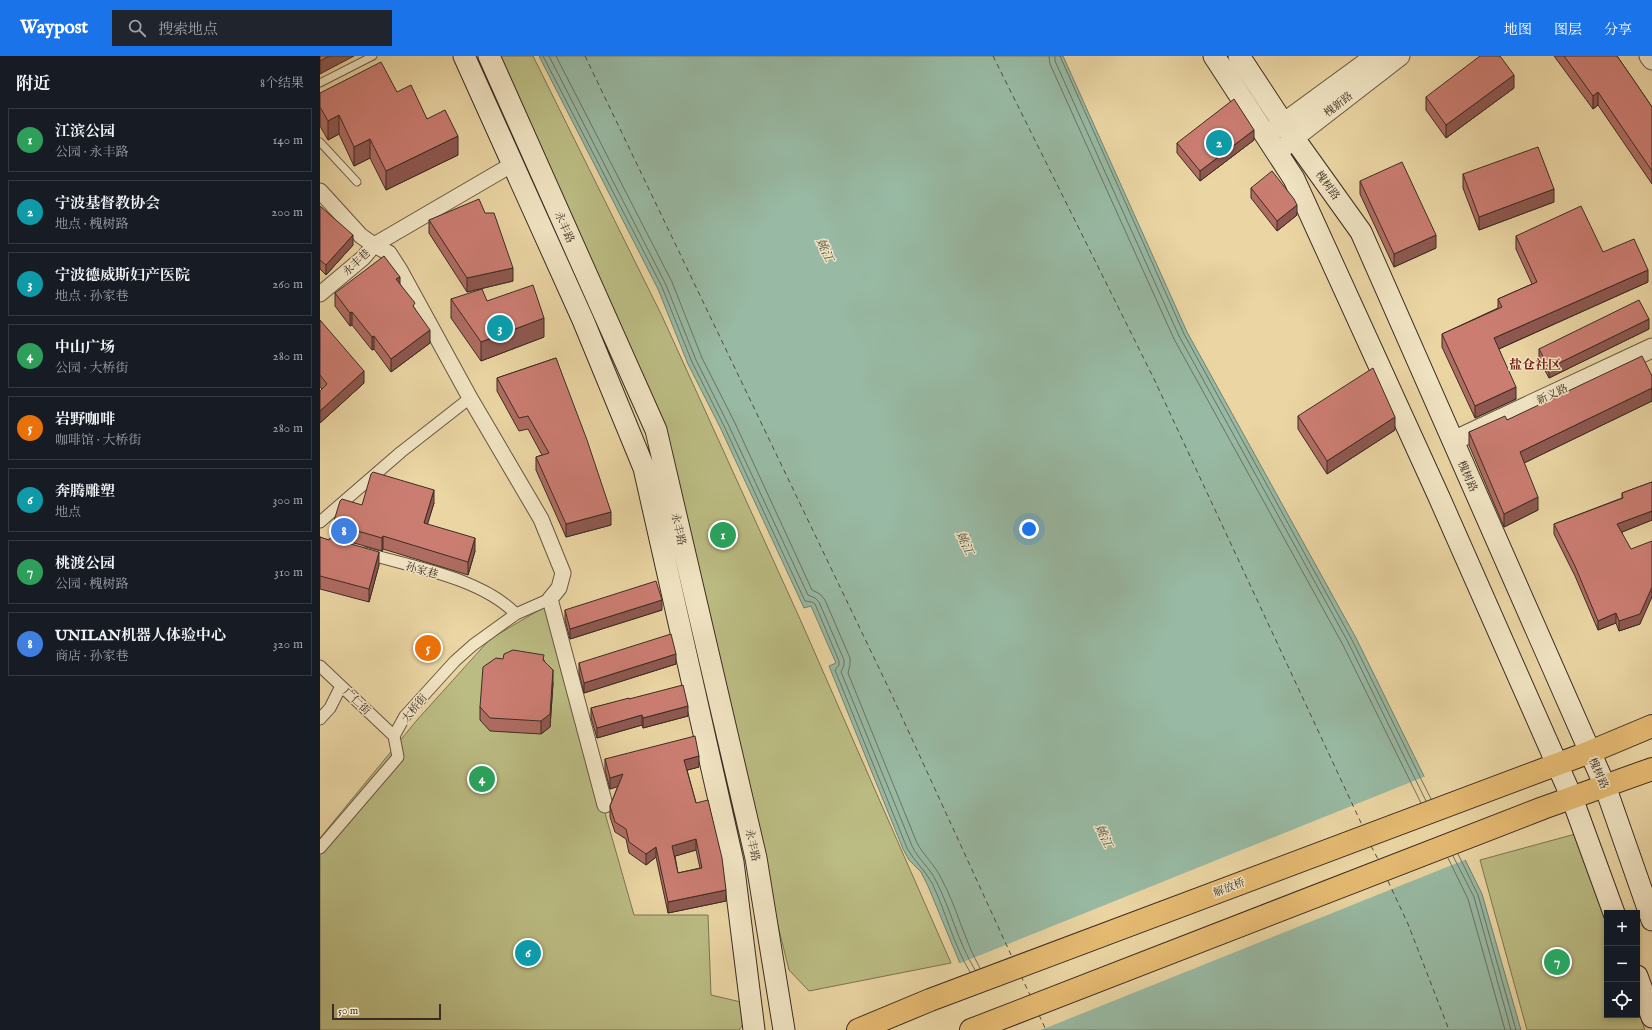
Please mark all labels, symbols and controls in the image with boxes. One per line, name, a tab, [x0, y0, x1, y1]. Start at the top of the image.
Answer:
search box	[112, 10, 392, 46]
text: Waypost	[20, 16, 88, 40]
icon: search	[126, 17, 148, 39]
text: 搜索地点	[158, 20, 218, 39]
text: 地图	[1504, 21, 1532, 39]
text: 图层	[1554, 21, 1582, 39]
text: 分享	[1604, 21, 1632, 39]
text: 附近	[16, 74, 50, 95]
text: 8个结果	[260, 75, 304, 92]
street label: 槐新路	[1321, 89, 1356, 120]
text: 江滨公园	[55, 122, 115, 141]
pin: 2	[1206, 128, 1232, 158]
text: 1	[28, 132, 32, 149]
text: 140 m	[273, 132, 303, 149]
text: 公园 · 永丰路	[55, 144, 129, 161]
street label: 槐树路	[1312, 168, 1343, 203]
text: 宁波基督教协会	[55, 194, 160, 213]
text: 2	[27, 204, 33, 221]
text: 200 m	[271, 204, 303, 221]
street label: 永丰路	[551, 209, 577, 245]
text: 地点 · 槐树路	[55, 216, 129, 233]
water label: 姚江	[813, 236, 837, 266]
street label: 永丰巷	[340, 246, 374, 279]
text: 宁波德威斯妇产医院	[55, 266, 190, 285]
text: 3	[28, 276, 32, 293]
text: 260 m	[272, 276, 303, 293]
text: 地点 · 孙家巷	[55, 288, 129, 305]
pin: 3	[487, 313, 513, 343]
text: 中山广场	[55, 338, 115, 357]
text: 4	[27, 348, 33, 365]
text: 280 m	[273, 348, 303, 365]
district label: 盐仓社区	[1509, 357, 1561, 374]
text: 公园 · 大桥街	[55, 360, 129, 377]
street label: 新义路	[1535, 382, 1570, 408]
text: 岩野咖啡	[55, 410, 115, 429]
text: 5	[28, 420, 32, 437]
text: 280 m	[273, 420, 303, 437]
text: 咖啡馆 · 大桥街	[55, 432, 142, 449]
street label: 槐树路	[1454, 458, 1480, 494]
text: 奔腾雕塑	[55, 482, 115, 501]
text: 6	[27, 492, 33, 509]
text: 300 m	[272, 492, 303, 509]
text: 地点	[55, 504, 81, 521]
street label: 永丰路	[667, 512, 689, 547]
pin: 8	[331, 516, 357, 546]
your location	[1019, 519, 1039, 539]
pin: 1	[710, 520, 736, 550]
water label: 姚江	[953, 529, 977, 559]
text: 桃渡公园	[55, 554, 115, 573]
street label: 孙家巷	[404, 560, 440, 582]
text: 7	[27, 564, 33, 581]
text: 310 m	[274, 564, 303, 581]
text: 公园 · 槐树路	[55, 576, 129, 593]
text: UNILAN机器人体验中心	[55, 626, 226, 645]
pin: 5	[415, 633, 441, 663]
text: 8	[27, 636, 33, 653]
text: 320 m	[273, 636, 303, 653]
text: 商店 · 孙家巷	[55, 648, 129, 665]
street label: 广仁街	[339, 685, 373, 718]
street label: 大桥街	[399, 691, 431, 726]
street label: 槐树路	[1585, 755, 1611, 791]
pin: 4	[469, 764, 495, 794]
water label: 姚江	[1092, 822, 1116, 852]
street label: 永丰路	[741, 828, 763, 863]
street label: 解放桥	[1211, 875, 1247, 900]
map controls	[1604, 910, 1640, 1018]
button: +	[1604, 910, 1640, 946]
pin: 6	[515, 938, 541, 968]
button: −	[1604, 946, 1640, 982]
pin: 7	[1544, 947, 1570, 977]
button: locate	[1604, 982, 1640, 1018]
scale bar	[332, 1002, 441, 1021]
text: 50 m	[338, 1004, 358, 1018]

